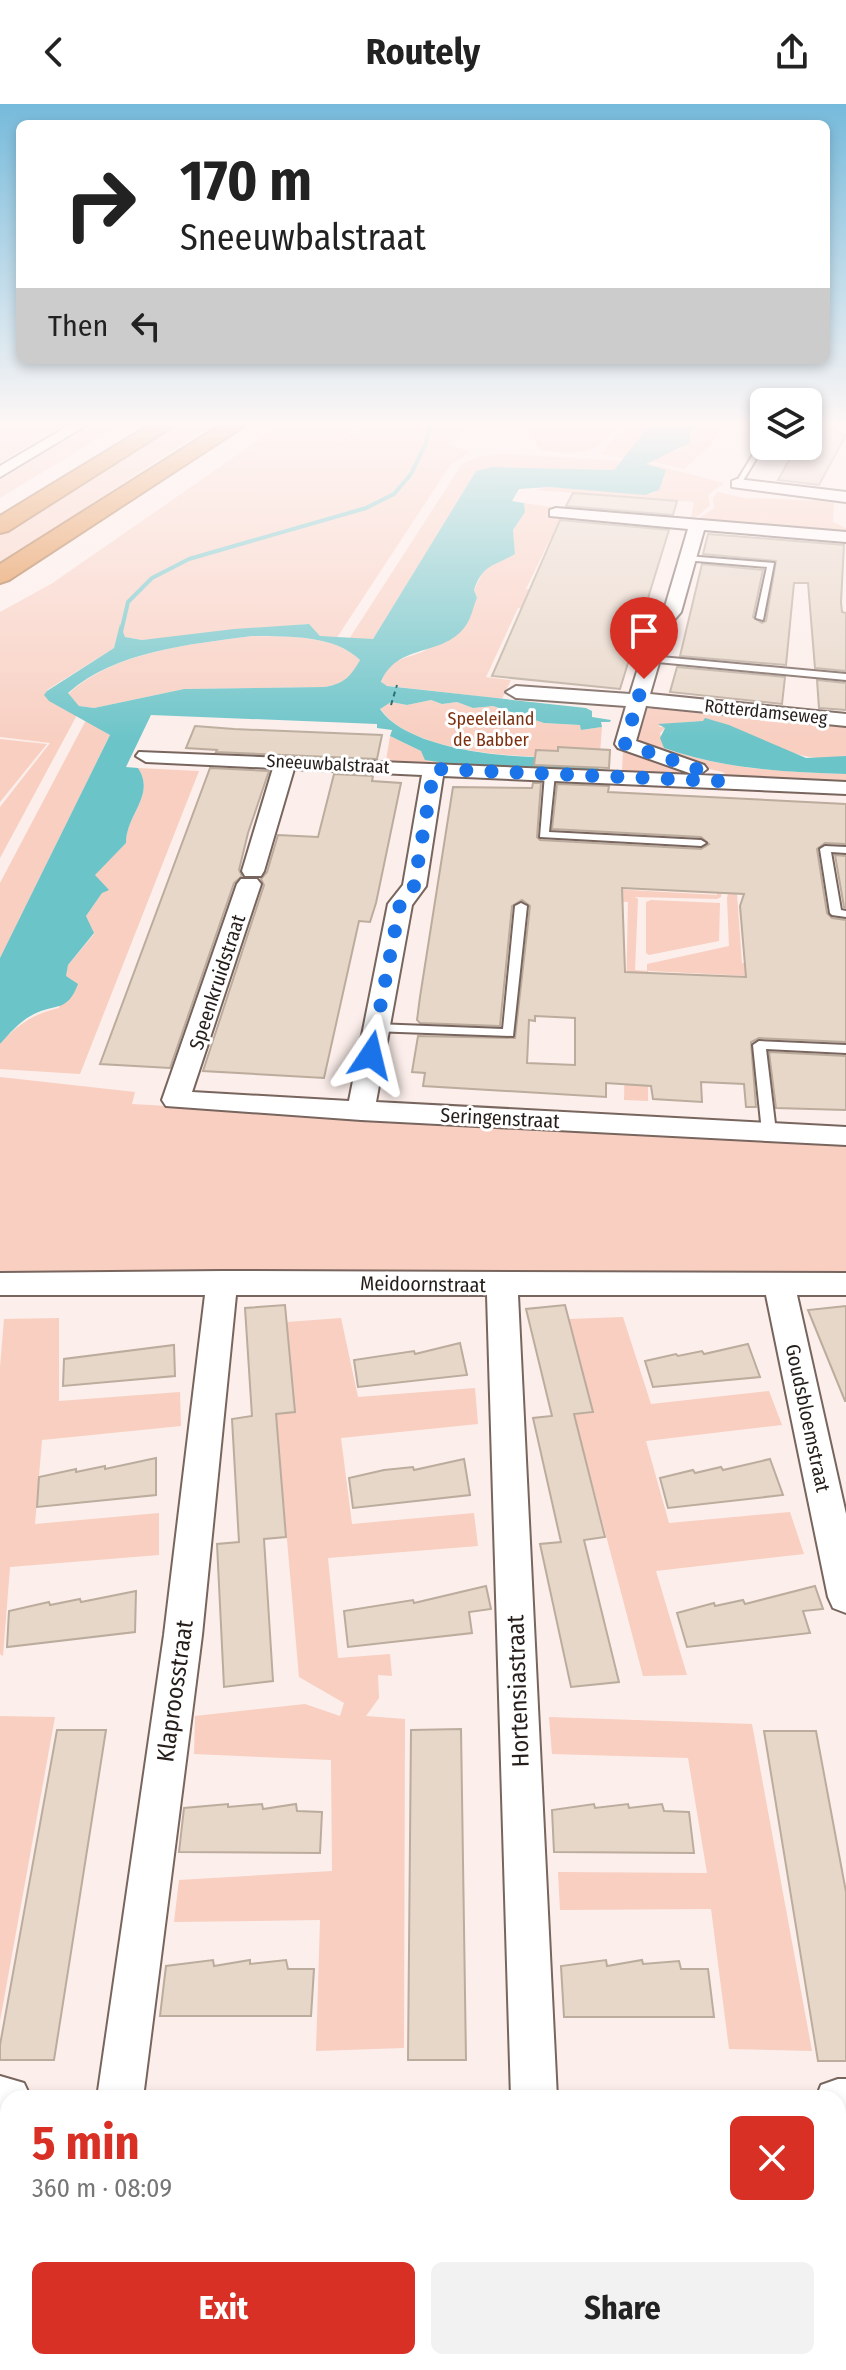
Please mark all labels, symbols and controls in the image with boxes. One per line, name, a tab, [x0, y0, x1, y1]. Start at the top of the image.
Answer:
icon: back	[32, 30, 76, 74]
text: Routely	[366, 30, 480, 74]
icon: share	[770, 30, 814, 74]
text: 170 m	[180, 148, 312, 215]
icon: right	[48, 152, 152, 256]
text: Sneeuwbalstraat	[180, 216, 426, 260]
icon: left	[124, 304, 168, 348]
text: Then	[48, 308, 108, 344]
map controls	[750, 388, 822, 460]
button: layers	[750, 388, 822, 460]
pin	[610, 597, 678, 679]
icon: arrive	[622, 609, 666, 653]
street label: Rotterdamseweg	[704, 695, 829, 729]
park label: Speeleiland de Babber	[448, 708, 535, 751]
street label: Sneeuwbalstraat	[266, 750, 390, 778]
street label: Speenkruidstraat	[184, 911, 250, 1053]
position arrow	[329, 1013, 413, 1097]
street label: Seringenstraat	[440, 1103, 561, 1133]
street label: Meidoornstraat	[360, 1271, 487, 1297]
street label: Goudsbloemstraat	[781, 1342, 836, 1495]
street label: Hortensiastraat	[501, 1614, 535, 1768]
street label: Klaproosstraat	[151, 1618, 199, 1764]
text: 5 min	[32, 2114, 140, 2172]
button: close	[730, 2116, 814, 2200]
text: 360 m · 08:09	[32, 2173, 172, 2204]
button: Exit	[32, 2262, 415, 2354]
button: Share	[431, 2262, 814, 2354]

